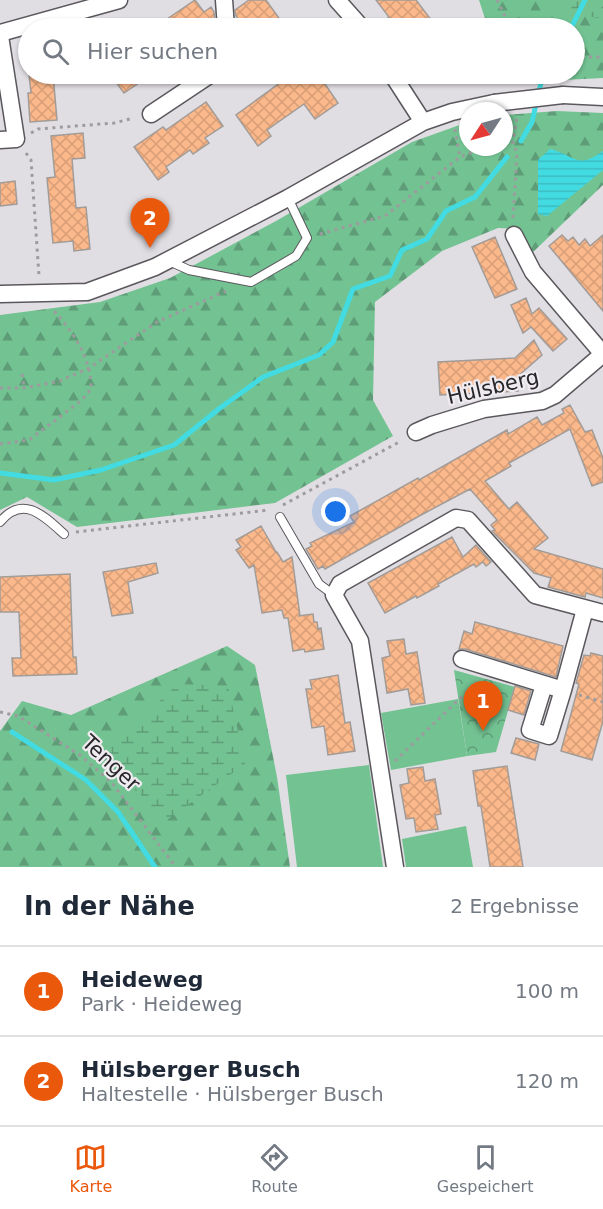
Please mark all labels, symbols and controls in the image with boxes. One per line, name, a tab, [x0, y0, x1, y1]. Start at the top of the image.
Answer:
search box	[18, 18, 585, 84]
icon: search	[39, 35, 72, 68]
text: Hier suchen	[87, 39, 218, 64]
north arrow	[459, 102, 513, 156]
pin: 2	[130, 198, 170, 248]
street label: Hülsberg	[445, 365, 541, 409]
your location	[321, 497, 350, 526]
pin: 1	[464, 682, 502, 731]
street label: Tenger	[76, 730, 145, 796]
text: In der Nähe	[24, 891, 195, 921]
text: 2 Ergebnisse	[450, 894, 579, 918]
text: Heideweg	[81, 967, 204, 992]
text: 1	[37, 979, 50, 1003]
text: 100 m	[515, 979, 579, 1003]
text: Park · Heideweg	[81, 992, 243, 1016]
text: Hülsberger Busch	[81, 1057, 301, 1082]
text: 2	[37, 1069, 50, 1093]
text: 120 m	[515, 1069, 579, 1093]
text: Haltestelle · Hülsberger Busch	[81, 1082, 384, 1106]
tab: Karte	[70, 1141, 112, 1196]
tab: Route	[251, 1141, 298, 1196]
tab: Gespeichert	[437, 1141, 533, 1196]

